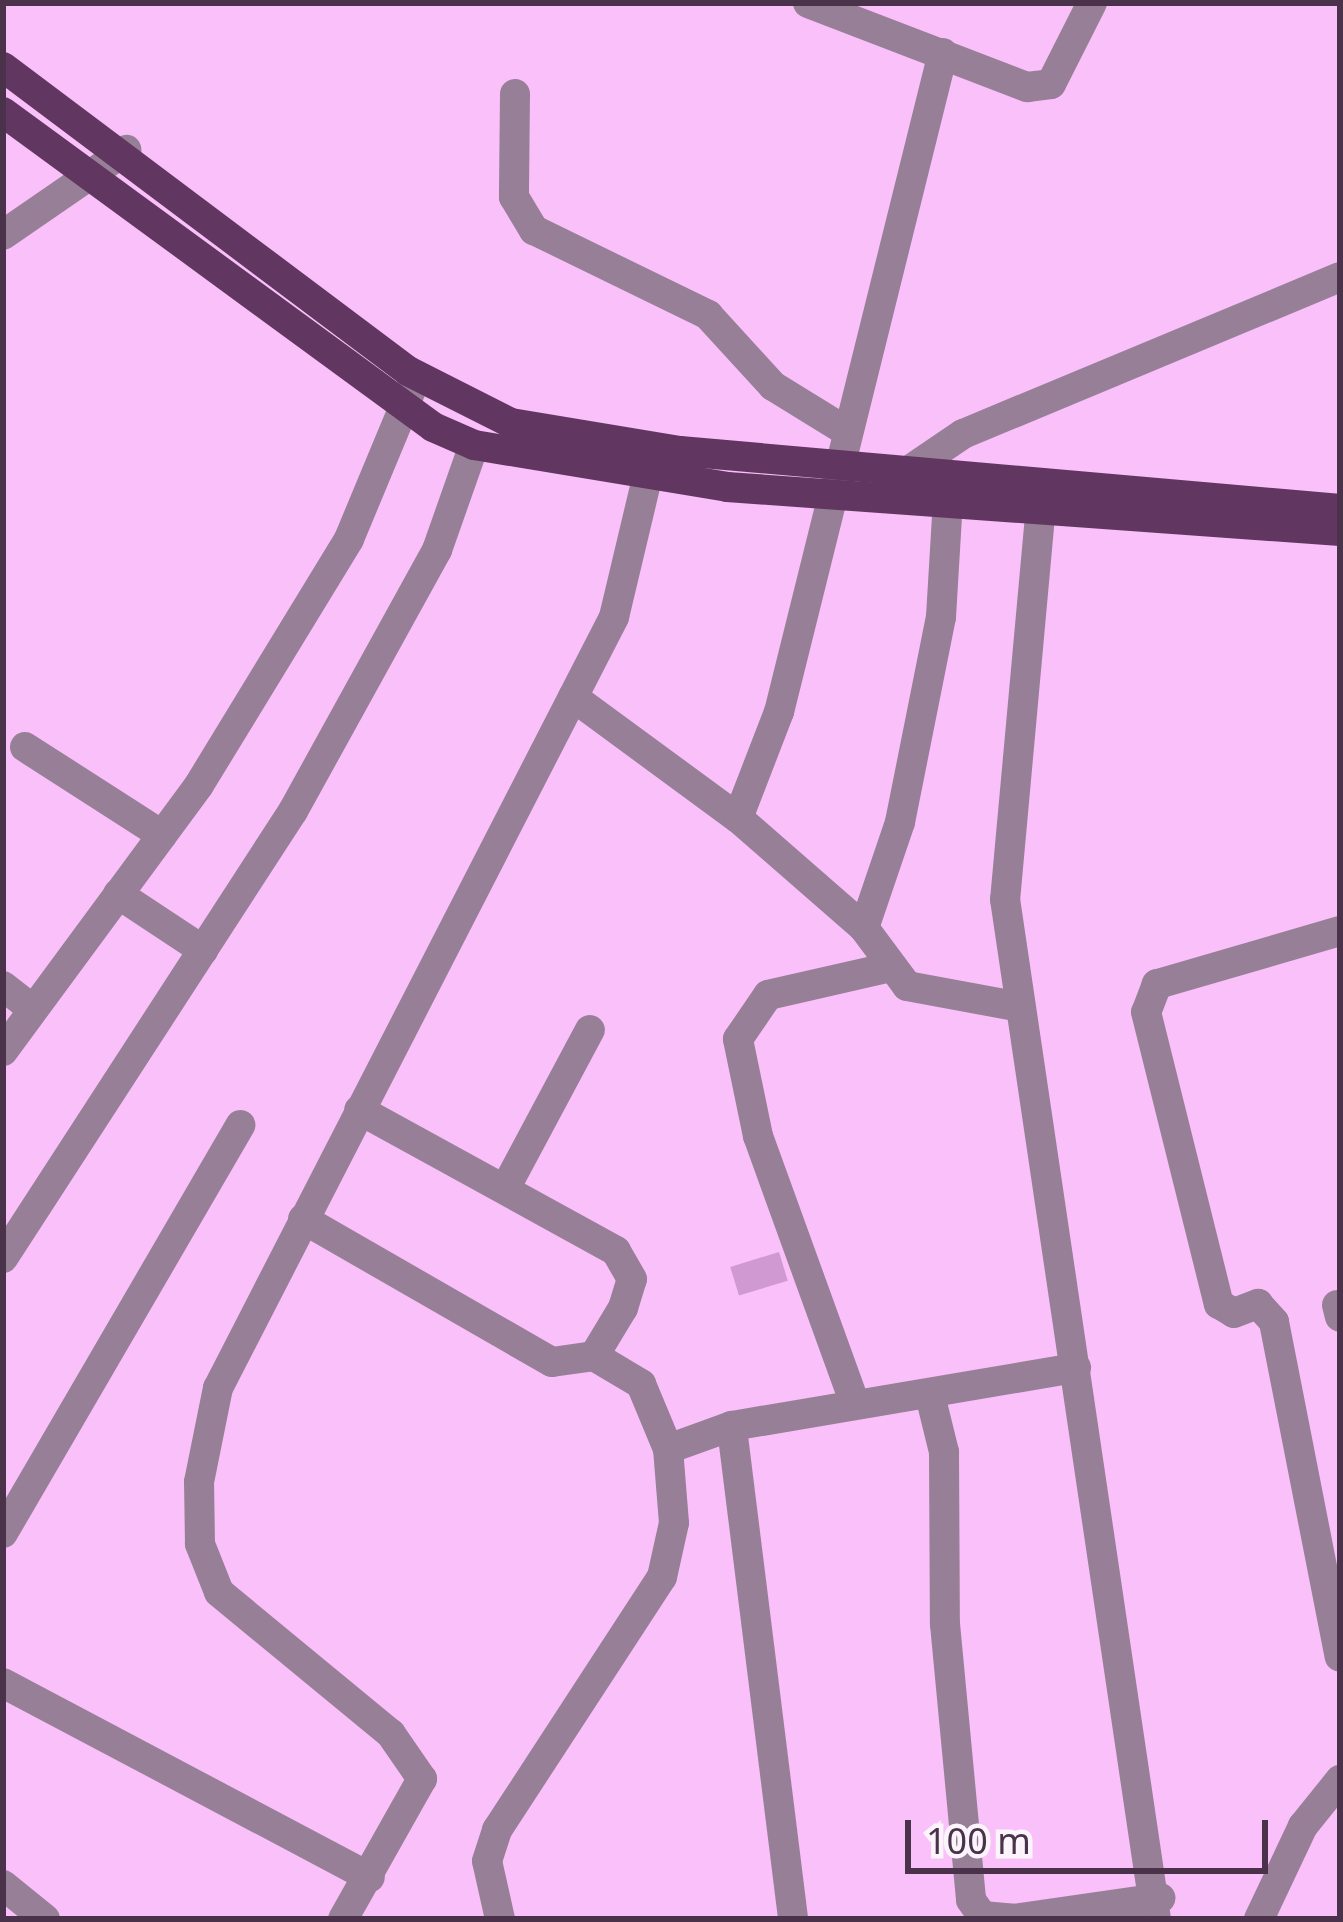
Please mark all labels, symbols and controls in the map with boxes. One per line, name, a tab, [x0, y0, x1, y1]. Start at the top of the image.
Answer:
scale bar	[911, 1796, 1274, 1870]
text: 100 m	[926, 1816, 1031, 1865]

